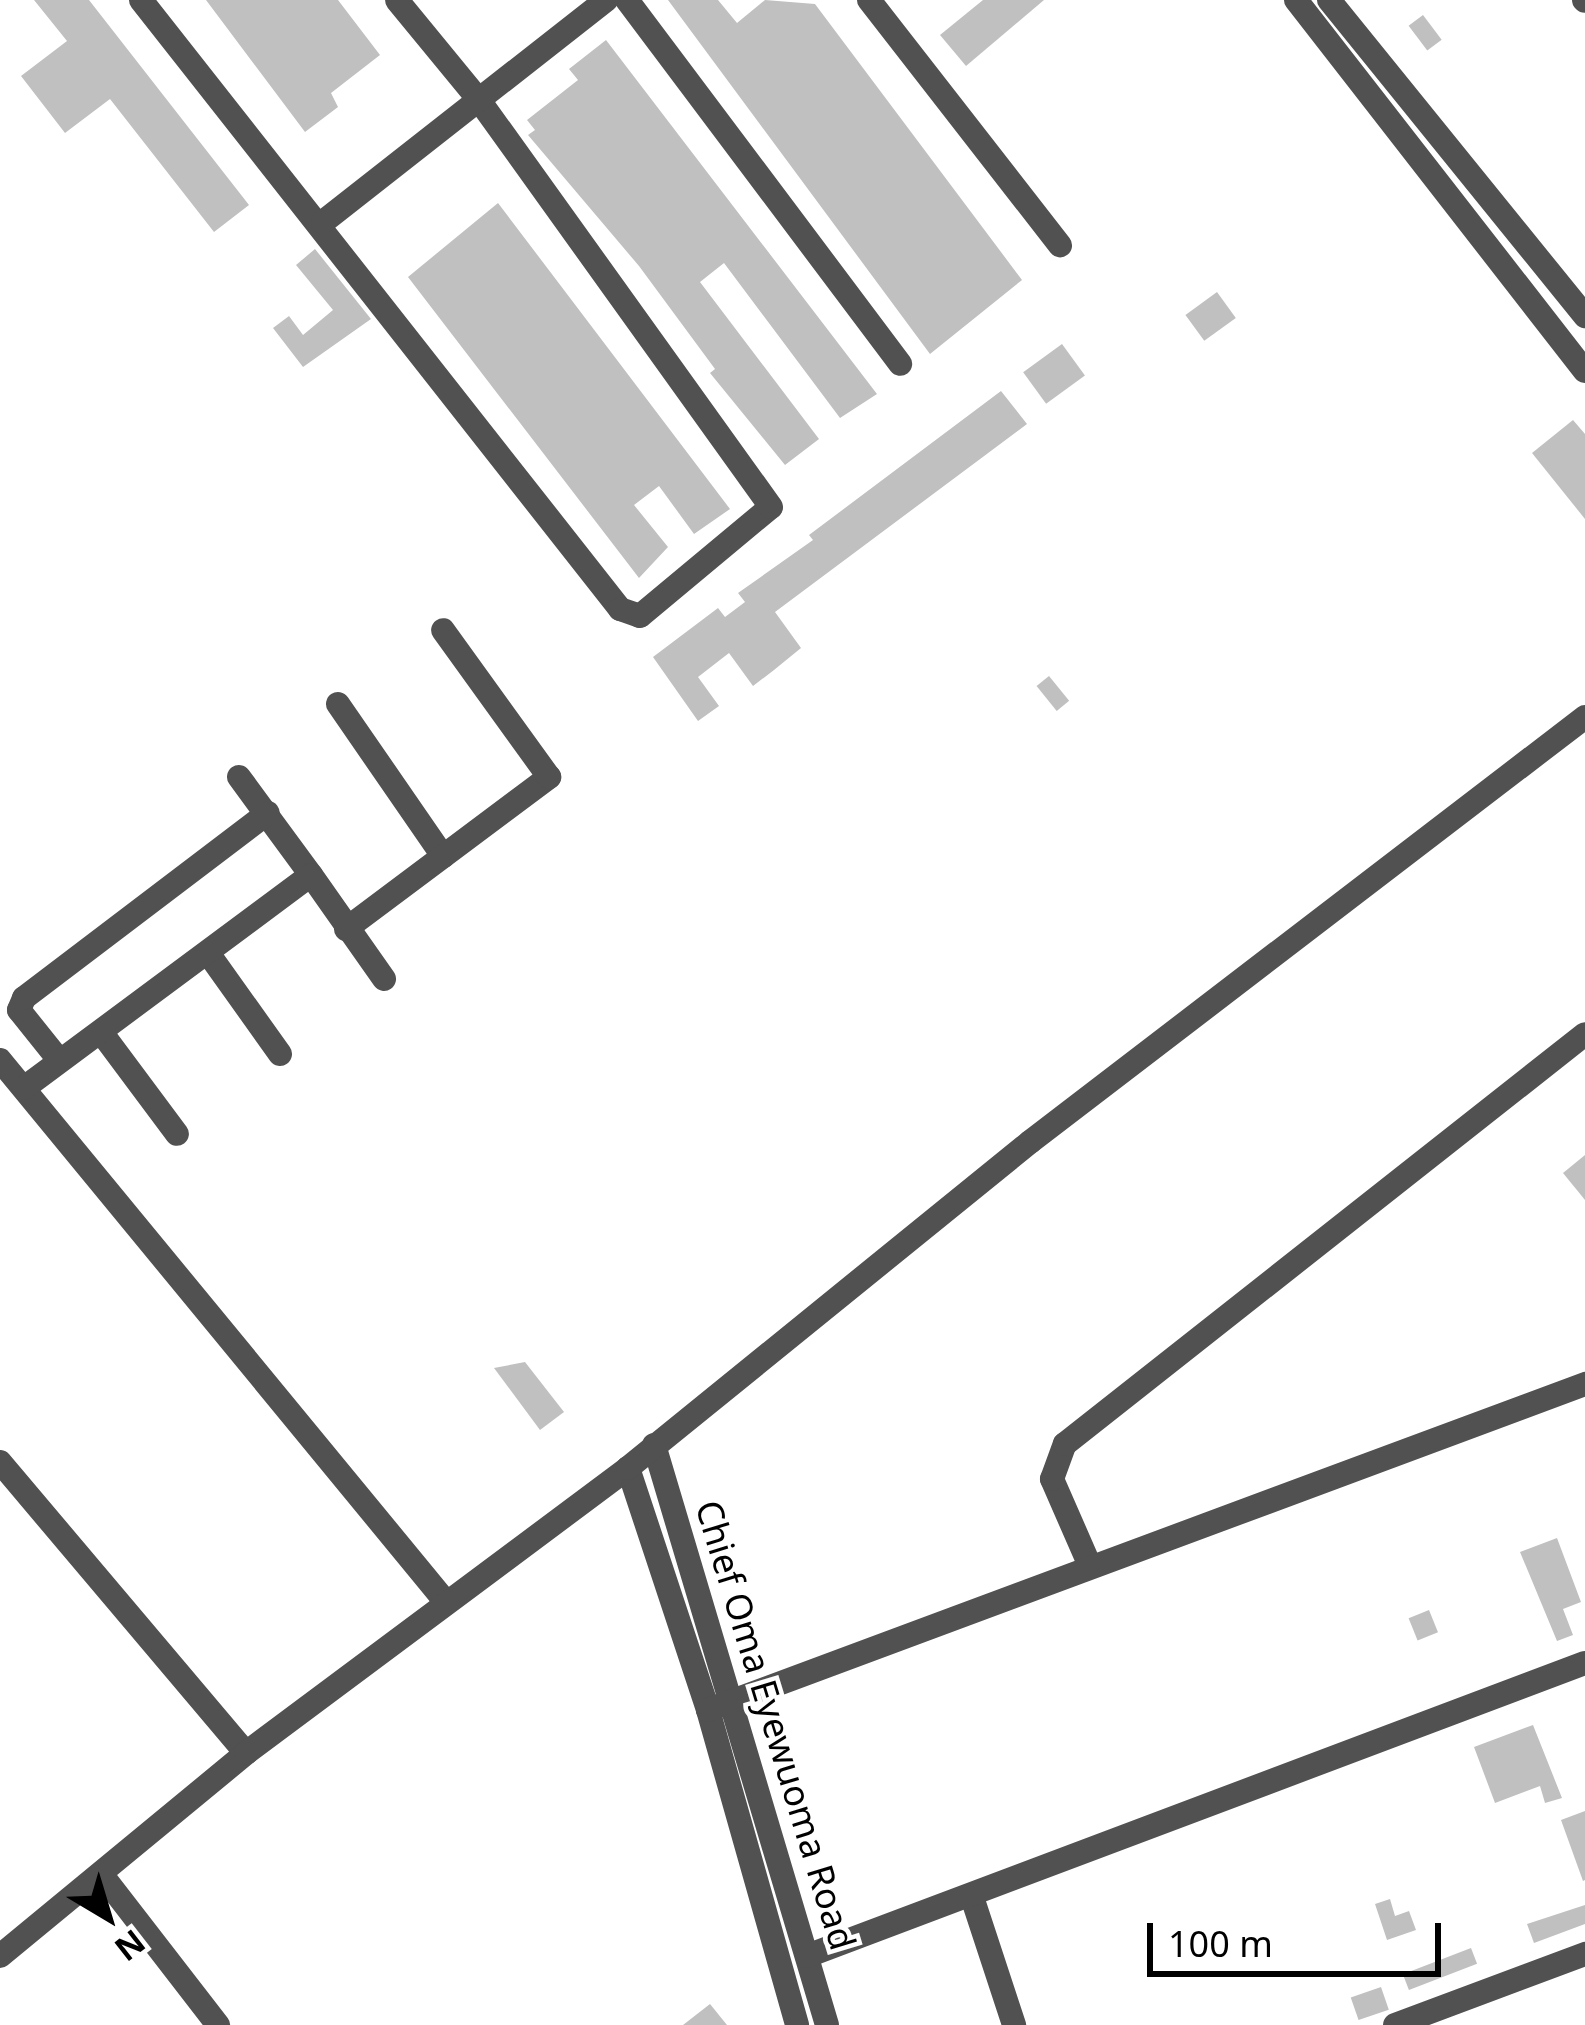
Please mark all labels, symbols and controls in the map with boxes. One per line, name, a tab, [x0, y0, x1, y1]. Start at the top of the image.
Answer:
street label: Chief Oma Eyewuoma Road	[687, 1495, 865, 1955]
north arrow	[48, 1857, 168, 1977]
scale bar	[1153, 1899, 1447, 1973]
text: 100 m	[1168, 1919, 1273, 1968]
text: N	[106, 1920, 155, 1972]

